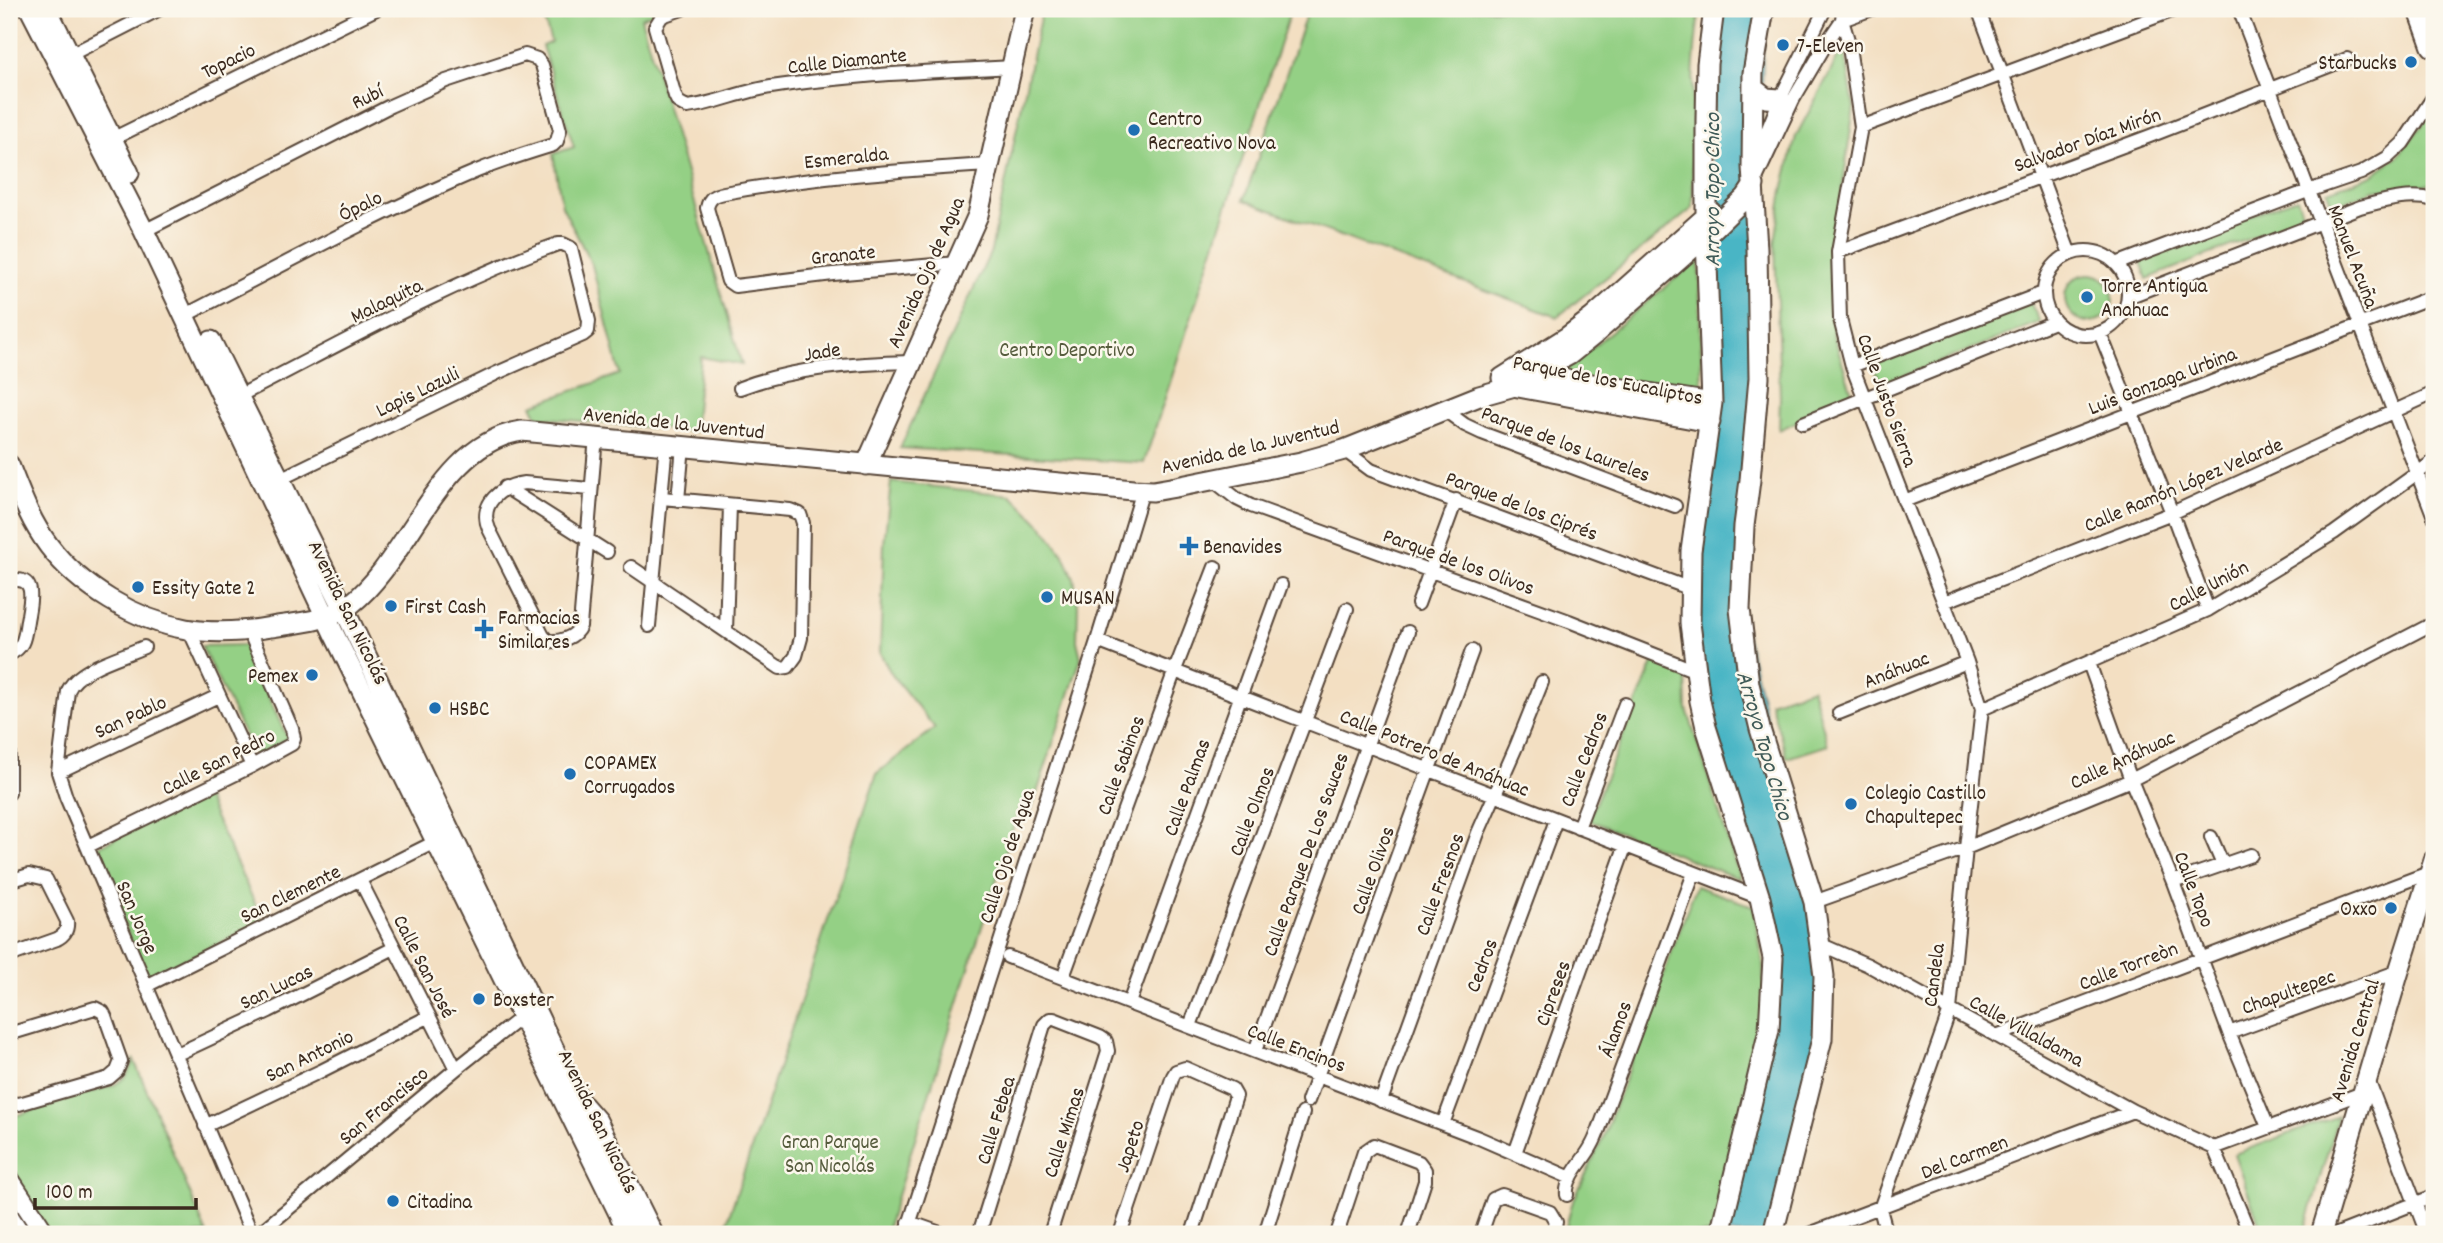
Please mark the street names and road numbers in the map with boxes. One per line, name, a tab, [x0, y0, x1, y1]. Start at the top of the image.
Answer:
street label: Topacio	[197, 37, 262, 89]
street label: Calle Diamante	[786, 42, 908, 84]
street label: Rubí	[347, 77, 391, 119]
street label: Salvador Díaz Mirón	[2010, 101, 2166, 182]
street label: Esmeralda	[803, 141, 891, 179]
street label: Ópalo	[334, 184, 388, 231]
street label: Avenida Ojo de Agua	[881, 192, 975, 354]
street label: Manuel Acuña	[2318, 201, 2385, 314]
street label: Granate	[810, 239, 877, 275]
street label: Malaquita	[346, 272, 429, 333]
street label: Calle Justo Sierra	[1847, 330, 1924, 473]
street label: Jade	[802, 336, 843, 372]
street label: Luis Gonzaga Urbina	[2084, 340, 2243, 425]
street label: Parque de los Eucaliptos	[1510, 349, 1705, 415]
street label: Lapis Lazuli	[371, 360, 465, 427]
street label: Parque de los Laureles	[1476, 400, 1654, 492]
street label: Avenida de la Juventud	[582, 401, 766, 449]
street label: Avenida de la Juventud	[1159, 414, 1343, 484]
street label: Calle Ramón López Velarde	[2080, 431, 2288, 542]
street label: Parque de los Ciprés	[1440, 465, 1601, 551]
street label: Parque de los Olivos	[1378, 522, 1538, 605]
street label: Avenida San Nicolás	[298, 536, 394, 691]
street label: Calle Unión	[2164, 554, 2255, 621]
street label: Anáhuac	[1860, 645, 1935, 699]
street label: San Pablo	[90, 689, 172, 748]
street label: Calle Potrero de Anáhuac	[1334, 703, 1533, 807]
street label: Calle Cedros	[1554, 708, 1618, 812]
street label: Calle Sabinos	[1091, 712, 1155, 820]
street label: Calle San Pedro	[157, 722, 281, 805]
street label: Calle Anáhuac	[2066, 724, 2181, 799]
street label: Calle Palmas	[1157, 735, 1220, 841]
street label: Calle Parque De Los Sauces	[1257, 749, 1359, 961]
street label: Calle Olmos	[1223, 763, 1285, 861]
street label: Calle Ojo de Agua	[973, 785, 1045, 928]
street label: Calle Olivos	[1345, 823, 1405, 919]
street label: Calle Fresnos	[1409, 829, 1474, 941]
street label: Calle Topo	[2164, 848, 2220, 932]
street label: San Clemente	[236, 858, 347, 933]
street label: San Jorge	[106, 877, 164, 959]
street label: Calle San José	[383, 910, 461, 1024]
street label: Cedros	[1460, 935, 1508, 997]
street label: Calle Torreòn	[2075, 935, 2183, 1000]
street label: Candela	[1917, 941, 1955, 1009]
street label: Cipreses	[1529, 957, 1581, 1031]
street label: San Lucas	[236, 958, 319, 1019]
street label: Chapultepec	[2238, 963, 2340, 1025]
street label: Avenida Central	[2324, 976, 2390, 1106]
street label: Calle Villaldama	[1963, 989, 2089, 1077]
street label: Álamos	[1594, 997, 1642, 1063]
street label: Calle Encinos	[1242, 1017, 1350, 1082]
street label: San Antonio	[261, 1023, 359, 1092]
street label: Avenida San Nicolás	[548, 1045, 644, 1200]
street label: San Francisco	[333, 1061, 436, 1154]
street label: Calle Febea	[970, 1072, 1026, 1169]
street label: Calle Mimas	[1037, 1084, 1095, 1182]
street label: Japeto	[1109, 1117, 1154, 1177]
street label: Del Carmen	[1917, 1128, 2013, 1189]

